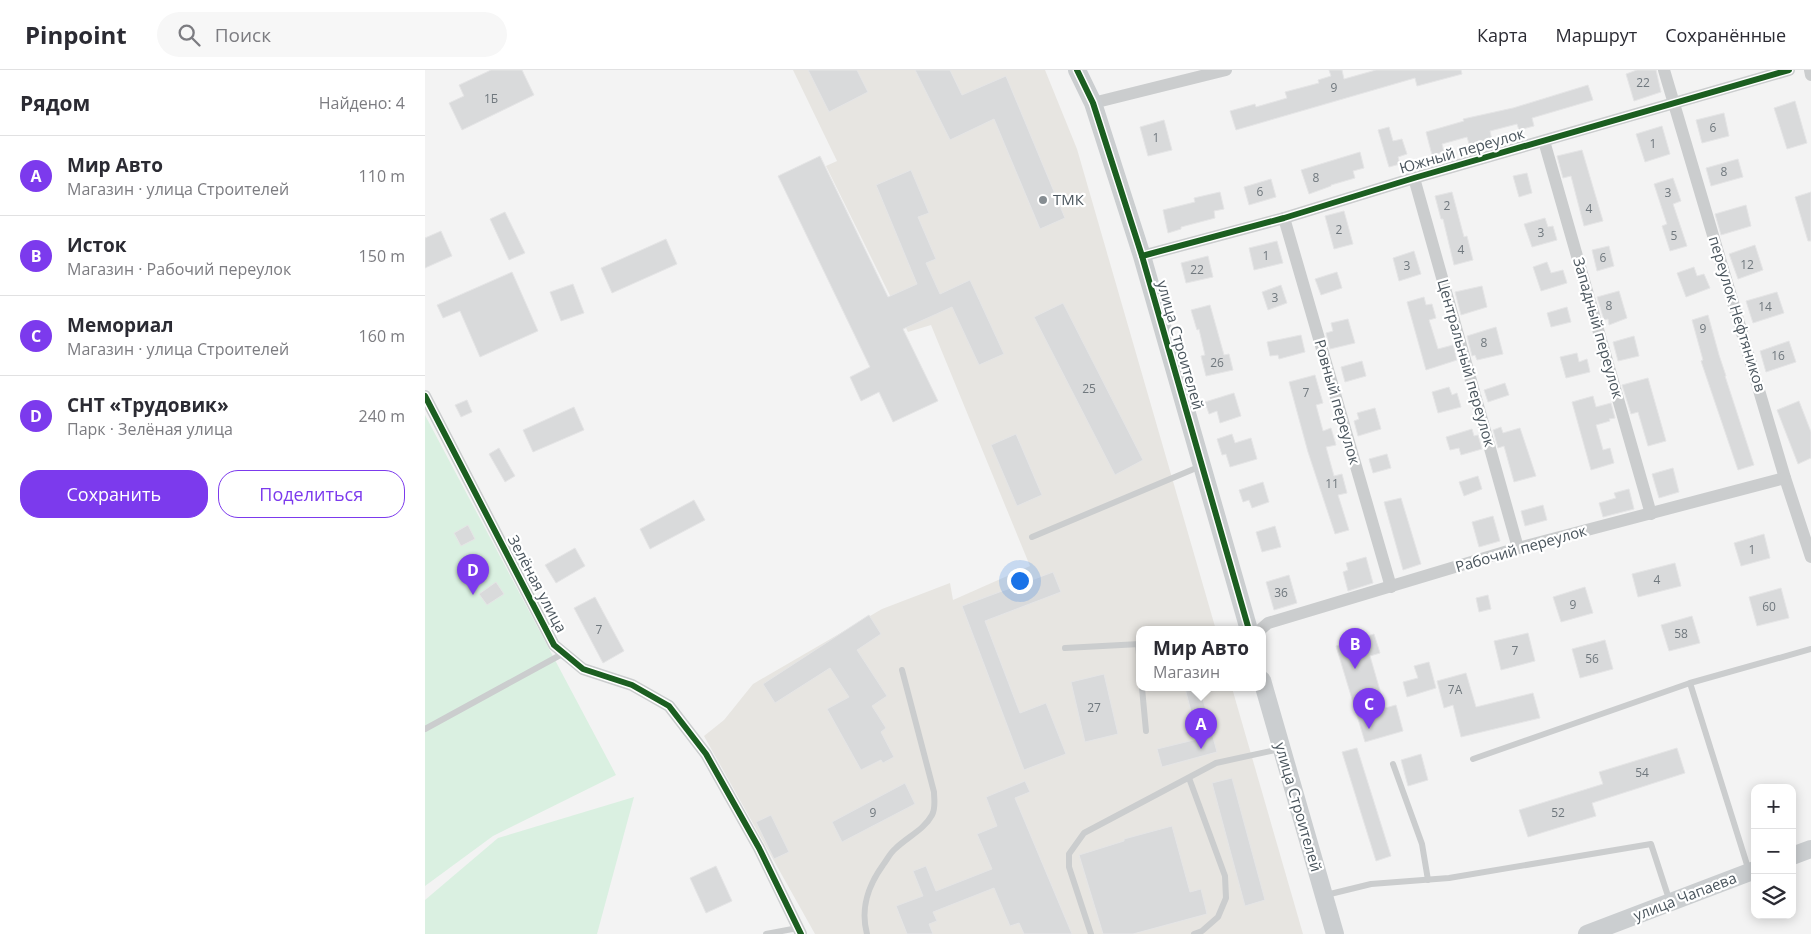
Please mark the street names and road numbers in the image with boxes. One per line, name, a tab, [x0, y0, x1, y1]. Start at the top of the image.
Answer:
street label: Южный переулок	[1397, 123, 1527, 177]
street label: переулок Нефтяников	[1705, 233, 1771, 394]
street label: Западный переулок	[1569, 255, 1629, 401]
street label: Центральный переулок	[1433, 277, 1501, 449]
street label: улица Строителей	[1153, 278, 1209, 412]
street label: Ровный переулок	[1311, 337, 1365, 467]
street label: Рабочий переулок	[1453, 520, 1589, 576]
street label: Зелёная улица	[504, 531, 572, 636]
street label: улица Строителей	[1271, 740, 1327, 874]
street label: улица Чапаева	[1630, 867, 1739, 925]

